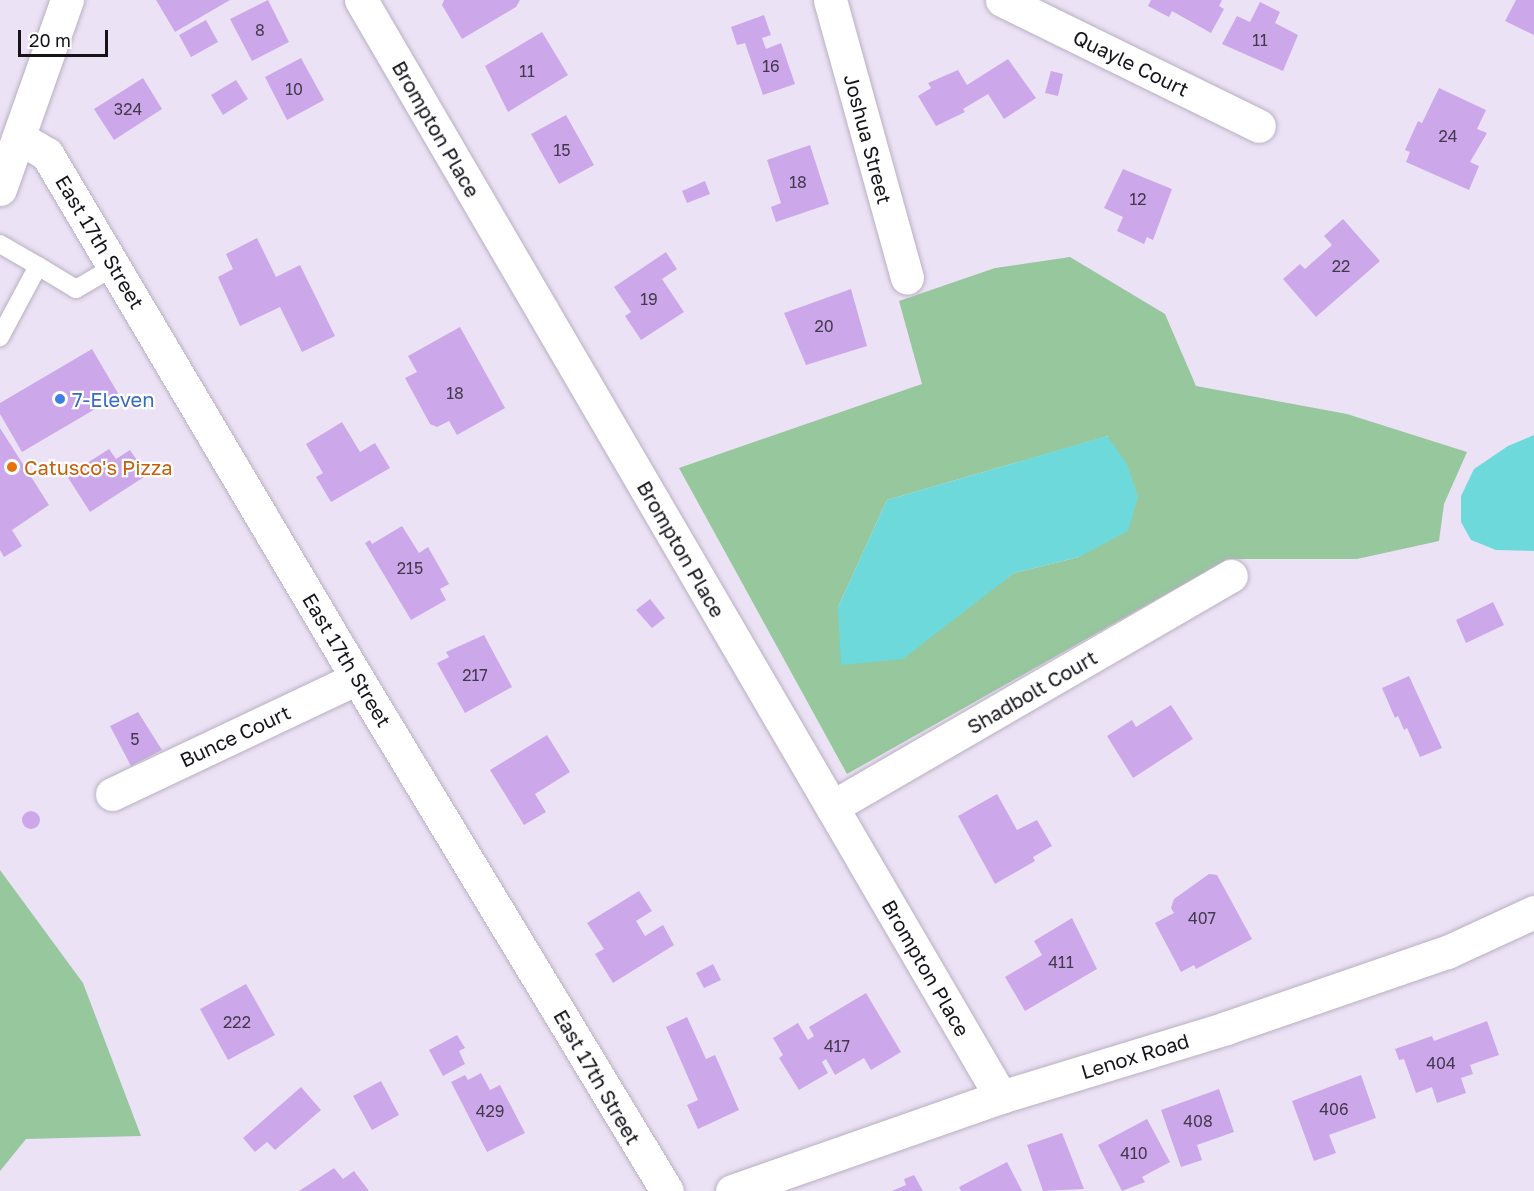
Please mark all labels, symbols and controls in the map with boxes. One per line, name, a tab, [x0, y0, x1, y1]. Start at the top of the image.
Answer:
scale bar	[21, 18, 111, 56]
house number: 8	[255, 20, 265, 40]
street label: Quayle Court	[1069, 25, 1193, 101]
text: 20 m	[29, 29, 71, 51]
house number: 11	[1252, 30, 1268, 50]
street label: Brompton Place	[387, 56, 485, 202]
house number: 16	[762, 56, 780, 76]
house number: 11	[519, 61, 535, 81]
street label: Joshua Street	[839, 71, 897, 207]
house number: 10	[285, 79, 303, 99]
house number: 324	[114, 99, 142, 119]
house number: 24	[1438, 126, 1458, 146]
house number: 15	[553, 140, 571, 160]
street label: East 17th Street	[51, 171, 149, 313]
house number: 18	[789, 172, 807, 192]
house number: 12	[1129, 189, 1147, 209]
house number: 22	[1332, 256, 1350, 276]
house number: 19	[640, 289, 658, 309]
house number: 20	[814, 316, 834, 336]
house number: 18	[446, 383, 464, 403]
place label: 7-Eleven	[72, 387, 154, 411]
marker: 7-Eleven	[53, 392, 67, 406]
place label: Catusco's Pizza	[24, 455, 172, 479]
marker: Catusco's Pizza	[5, 460, 19, 474]
street label: Brompton Place	[632, 476, 730, 622]
house number: 215	[397, 558, 423, 578]
street label: East 17th Street	[298, 589, 396, 731]
street label: Shadbolt Court	[963, 645, 1101, 739]
house number: 217	[462, 665, 488, 685]
street label: Bunce Court	[176, 700, 294, 772]
house number: 5	[130, 729, 140, 749]
street label: Brompton Place	[877, 895, 975, 1041]
house number: 407	[1188, 908, 1216, 928]
house number: 411	[1048, 952, 1074, 972]
street label: East 17th Street	[549, 1005, 645, 1149]
house number: 222	[223, 1012, 251, 1032]
street label: Lenox Road	[1078, 1028, 1192, 1084]
house number: 417	[824, 1036, 850, 1056]
house number: 404	[1426, 1053, 1456, 1073]
house number: 406	[1319, 1099, 1349, 1119]
house number: 429	[476, 1101, 504, 1121]
house number: 408	[1183, 1111, 1213, 1131]
house number: 410	[1120, 1143, 1148, 1163]

